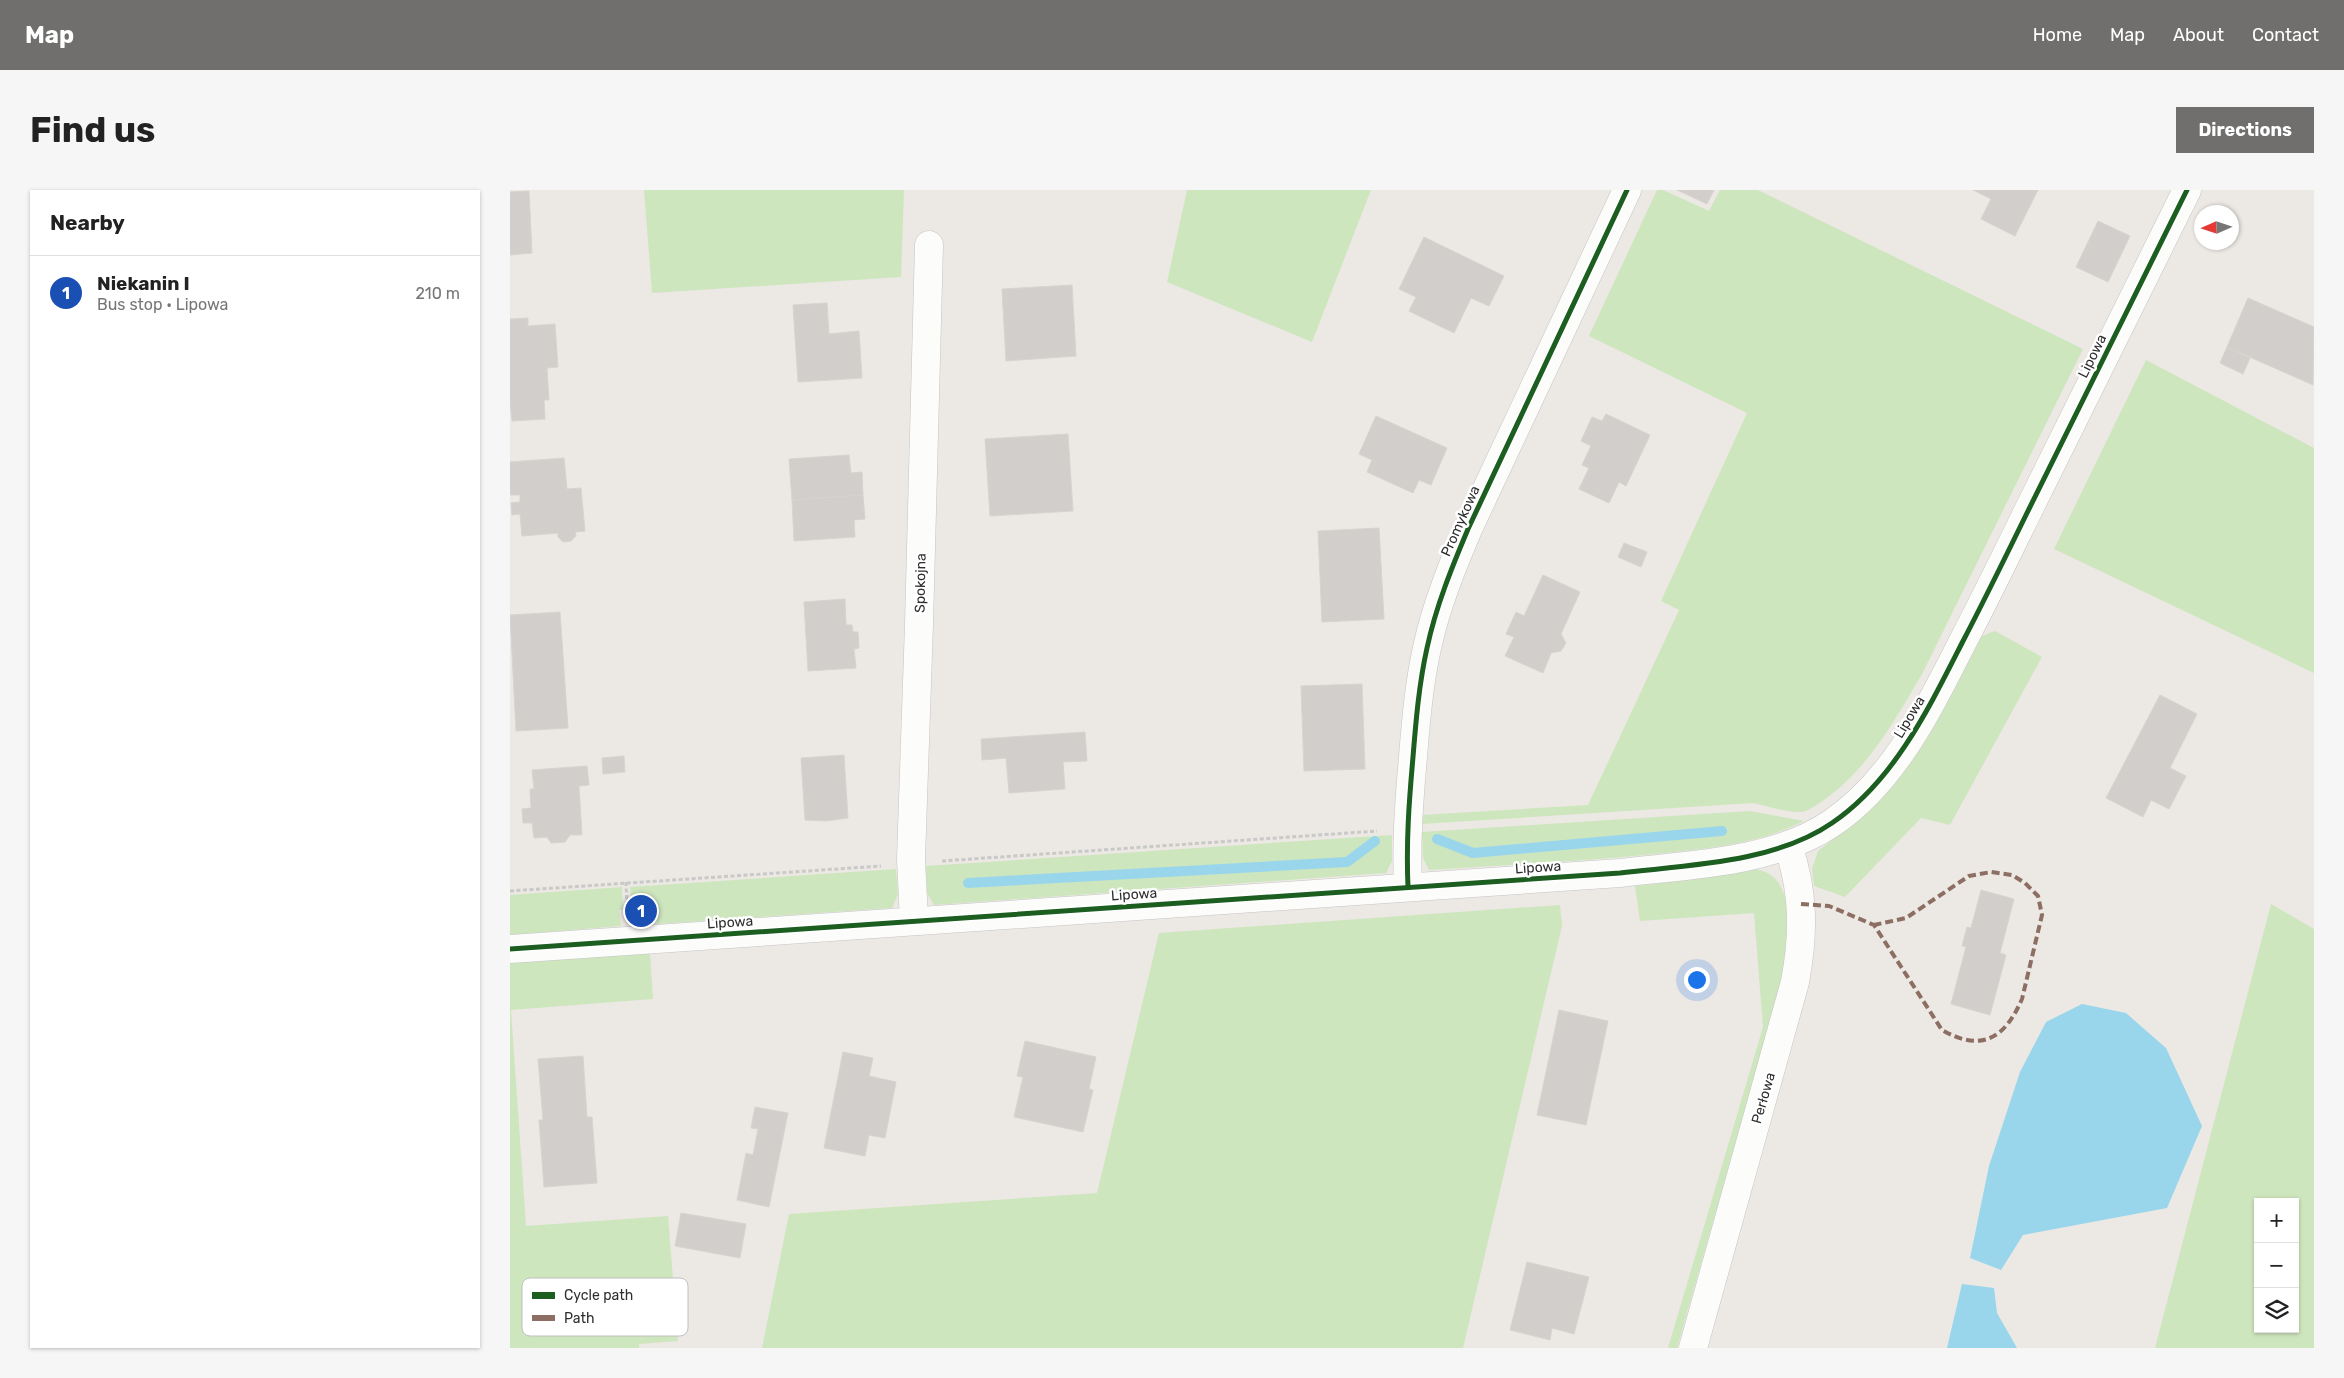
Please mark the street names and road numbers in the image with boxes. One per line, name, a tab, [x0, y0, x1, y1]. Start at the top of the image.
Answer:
street label: Lipowa	[2075, 332, 2110, 381]
street label: Promykowa	[1437, 483, 1484, 559]
street label: Spokojna	[911, 553, 930, 613]
street label: Lipowa	[1890, 693, 1929, 741]
street label: Lipowa	[1514, 857, 1562, 878]
street label: Lipowa	[1110, 884, 1158, 905]
street label: Lipowa	[706, 912, 754, 933]
street label: Perłowa	[1748, 1071, 1779, 1126]

